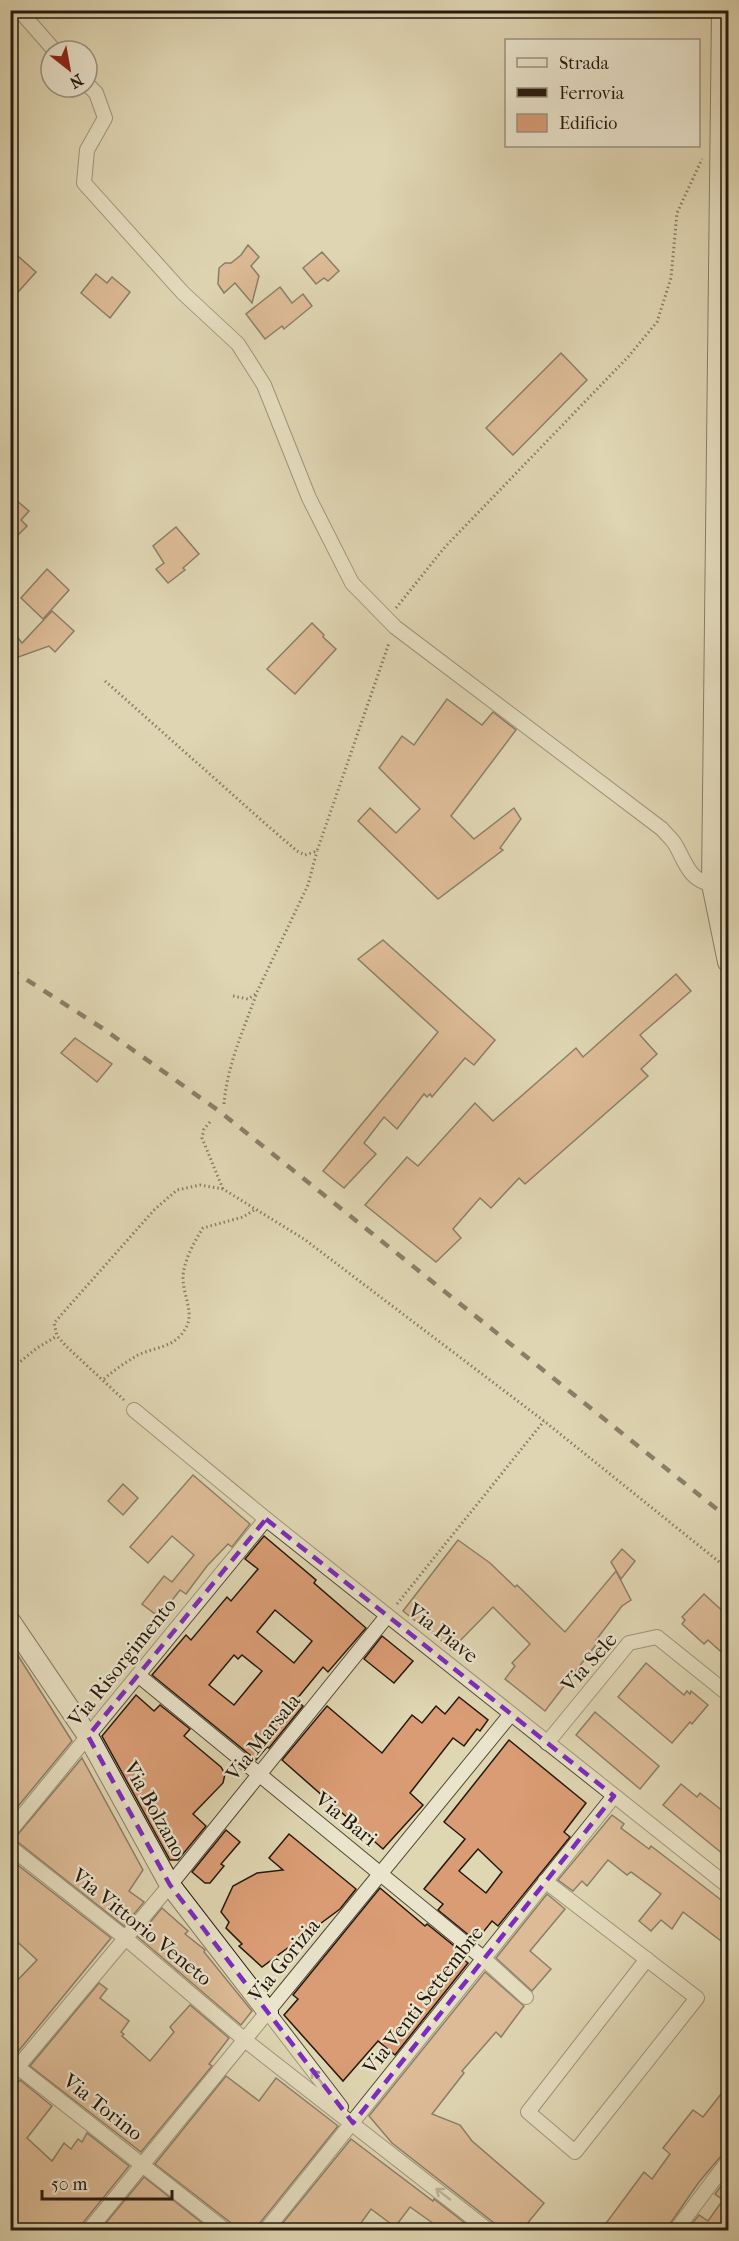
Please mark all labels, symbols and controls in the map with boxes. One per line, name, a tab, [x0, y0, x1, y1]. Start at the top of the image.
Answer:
north arrow	[39, 39, 99, 99]
legend	[505, 39, 700, 147]
text: Strada	[559, 53, 610, 74]
text: N	[66, 70, 87, 93]
text: Ferrovia	[559, 83, 625, 104]
text: Edificio	[559, 113, 617, 134]
street label: Via Risorgimento	[62, 1593, 181, 1732]
street label: Via Piave	[402, 1597, 483, 1668]
street label: Via Sele	[556, 1628, 622, 1697]
street label: Via Marsala	[220, 1688, 306, 1786]
street label: Via Bolzano	[118, 1756, 191, 1861]
street label: Via Bari	[309, 1786, 382, 1851]
street label: Via Vittorio Veneto	[67, 1863, 217, 1991]
street label: Via Gorizia	[243, 1913, 325, 2007]
street label: Via Venti Settembre	[357, 1921, 488, 2080]
street label: Via Torino	[58, 2068, 148, 2146]
one-way arrow	[311, 2069, 324, 2085]
scale bar	[42, 2163, 172, 2201]
text: 50 m	[51, 2174, 88, 2195]
one-way arrow	[435, 2188, 451, 2201]

